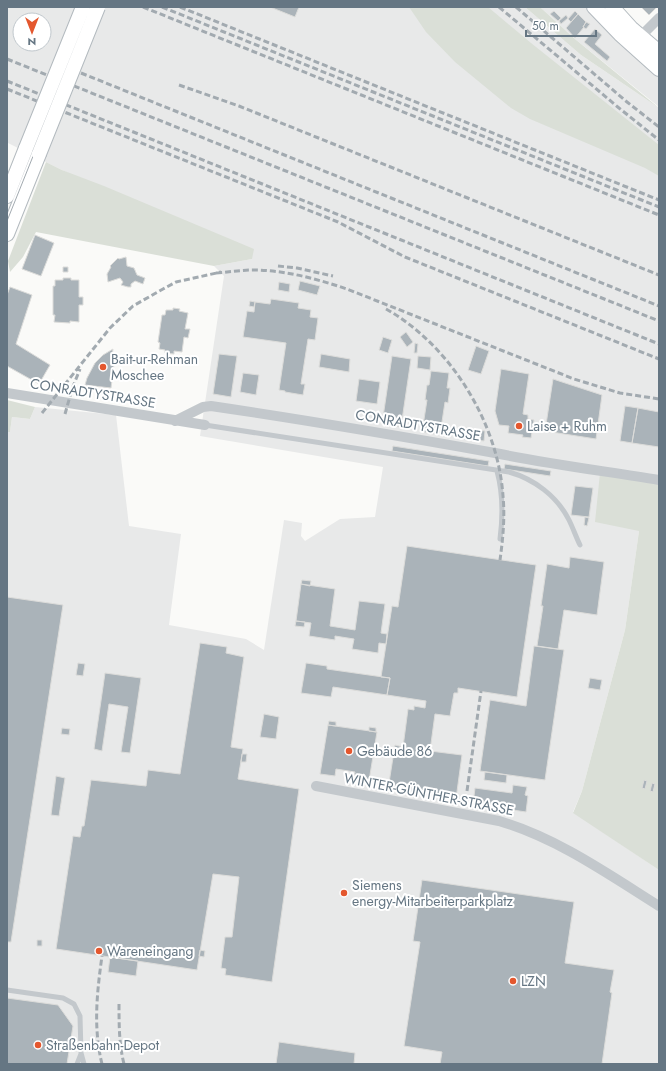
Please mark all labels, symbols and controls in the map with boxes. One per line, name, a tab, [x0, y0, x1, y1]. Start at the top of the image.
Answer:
north arrow	[12, 12, 52, 52]
scale bar	[526, 12, 596, 38]
text: 50 m	[532, 17, 559, 35]
text: N	[28, 34, 36, 50]
place label: Bait-ur-Rehman Moschee	[111, 349, 198, 385]
marker: Bait-ur-Rehman Moschee	[98, 362, 108, 372]
street label: CONRADTYSTRASSE	[29, 373, 157, 413]
street label: CONRADTYSTRASSE	[354, 404, 482, 446]
place label: Laise + Ruhm	[527, 416, 607, 436]
marker: Laise + Ruhm	[514, 421, 524, 431]
place label: Gebäude 86	[357, 741, 432, 761]
marker: Gebäude 86	[344, 746, 354, 756]
street label: WINTER-GÜNTHER-STRASSE	[342, 768, 516, 820]
place label: Siemens energy-Mitarbeiterparkplatz	[352, 875, 513, 911]
marker: Siemens energy-Mitarbeiterparkplatz	[339, 888, 349, 898]
place label: Wareneingang	[107, 941, 194, 961]
marker: Wareneingang	[94, 946, 104, 956]
place label: LZN	[521, 971, 546, 991]
marker: LZN	[508, 976, 518, 986]
place label: Straßenbahn-Depot	[46, 1035, 160, 1055]
marker: Straßenbahn-Depot	[33, 1040, 43, 1050]

